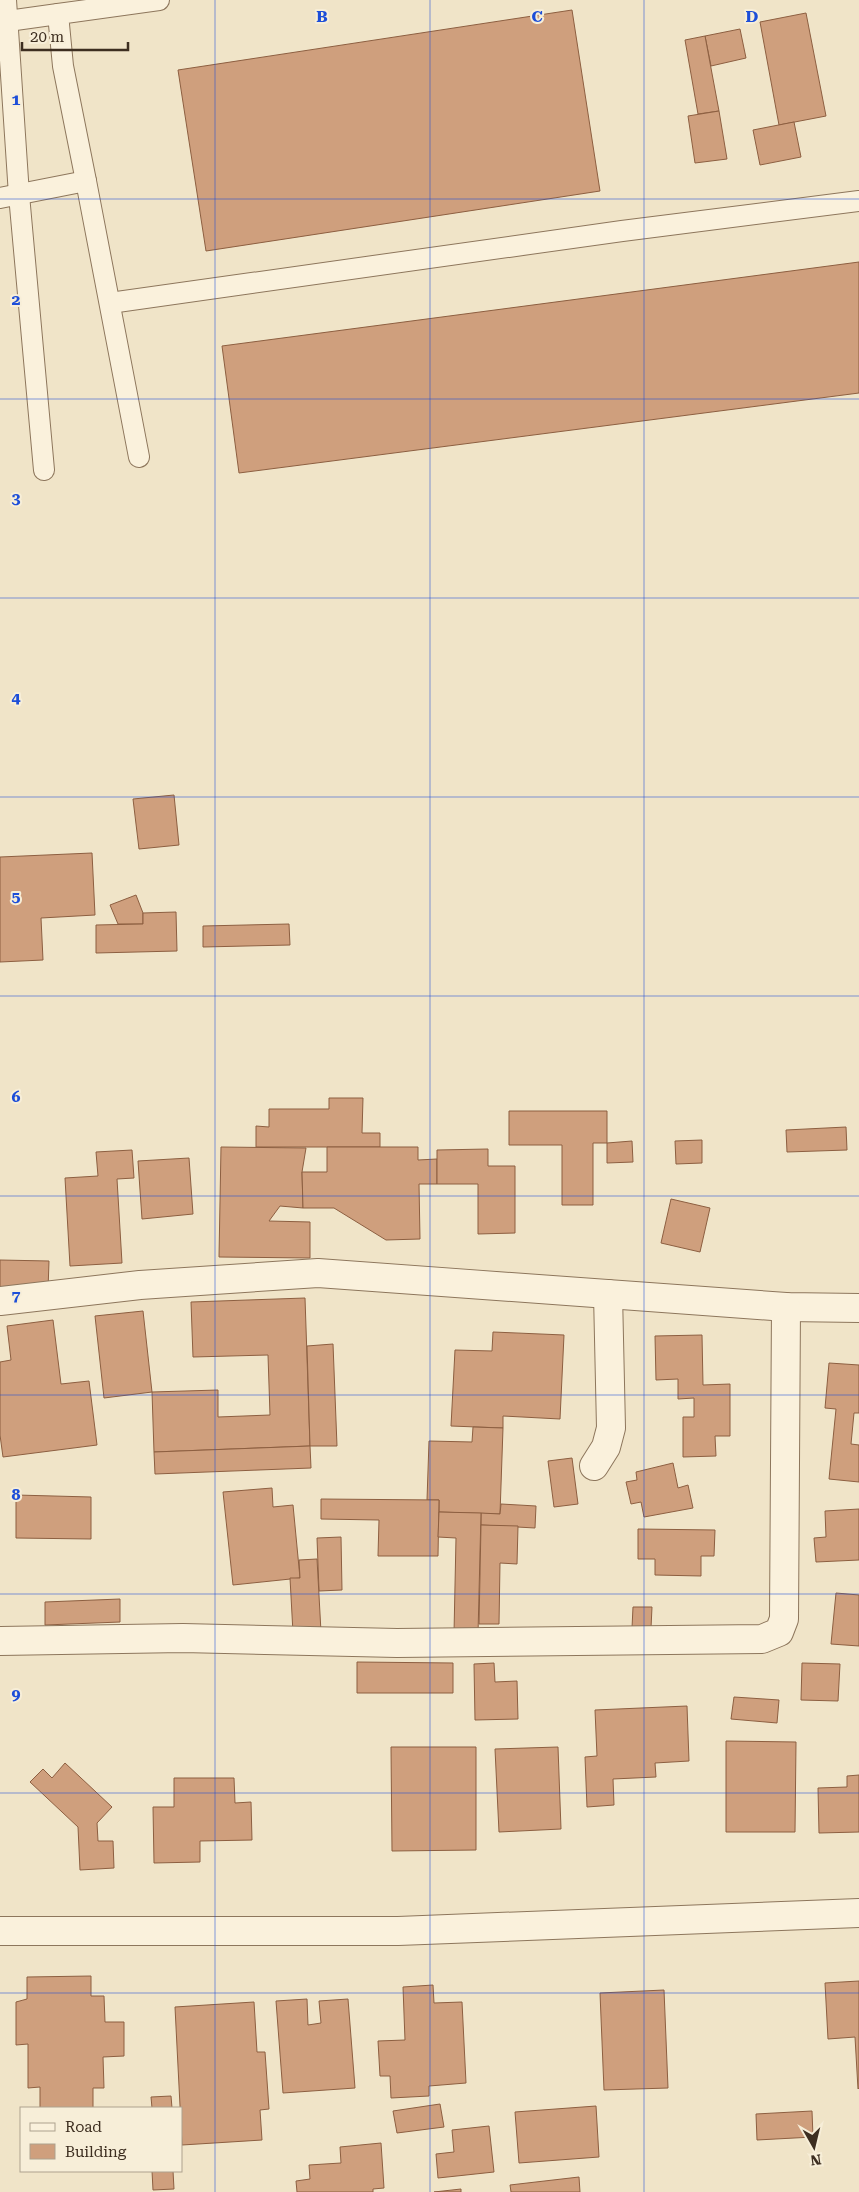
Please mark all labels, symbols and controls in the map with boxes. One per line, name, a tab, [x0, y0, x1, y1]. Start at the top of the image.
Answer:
text: B	[316, 7, 328, 26]
text: C	[531, 7, 543, 26]
text: D	[746, 7, 759, 26]
scale bar	[22, 20, 129, 52]
text: 20 m	[30, 28, 65, 46]
text: 1	[12, 90, 21, 109]
text: 2	[12, 290, 21, 309]
text: 3	[12, 489, 21, 508]
text: 4	[12, 688, 21, 707]
text: 5	[12, 887, 21, 906]
text: 6	[12, 1087, 21, 1106]
text: 7	[12, 1286, 21, 1305]
text: 8	[12, 1485, 21, 1504]
text: 9	[12, 1685, 21, 1704]
legend	[20, 2107, 182, 2172]
text: Road	[65, 2118, 102, 2136]
north arrow	[789, 2122, 839, 2172]
text: Building	[65, 2143, 127, 2161]
text: N	[809, 2151, 822, 2169]

